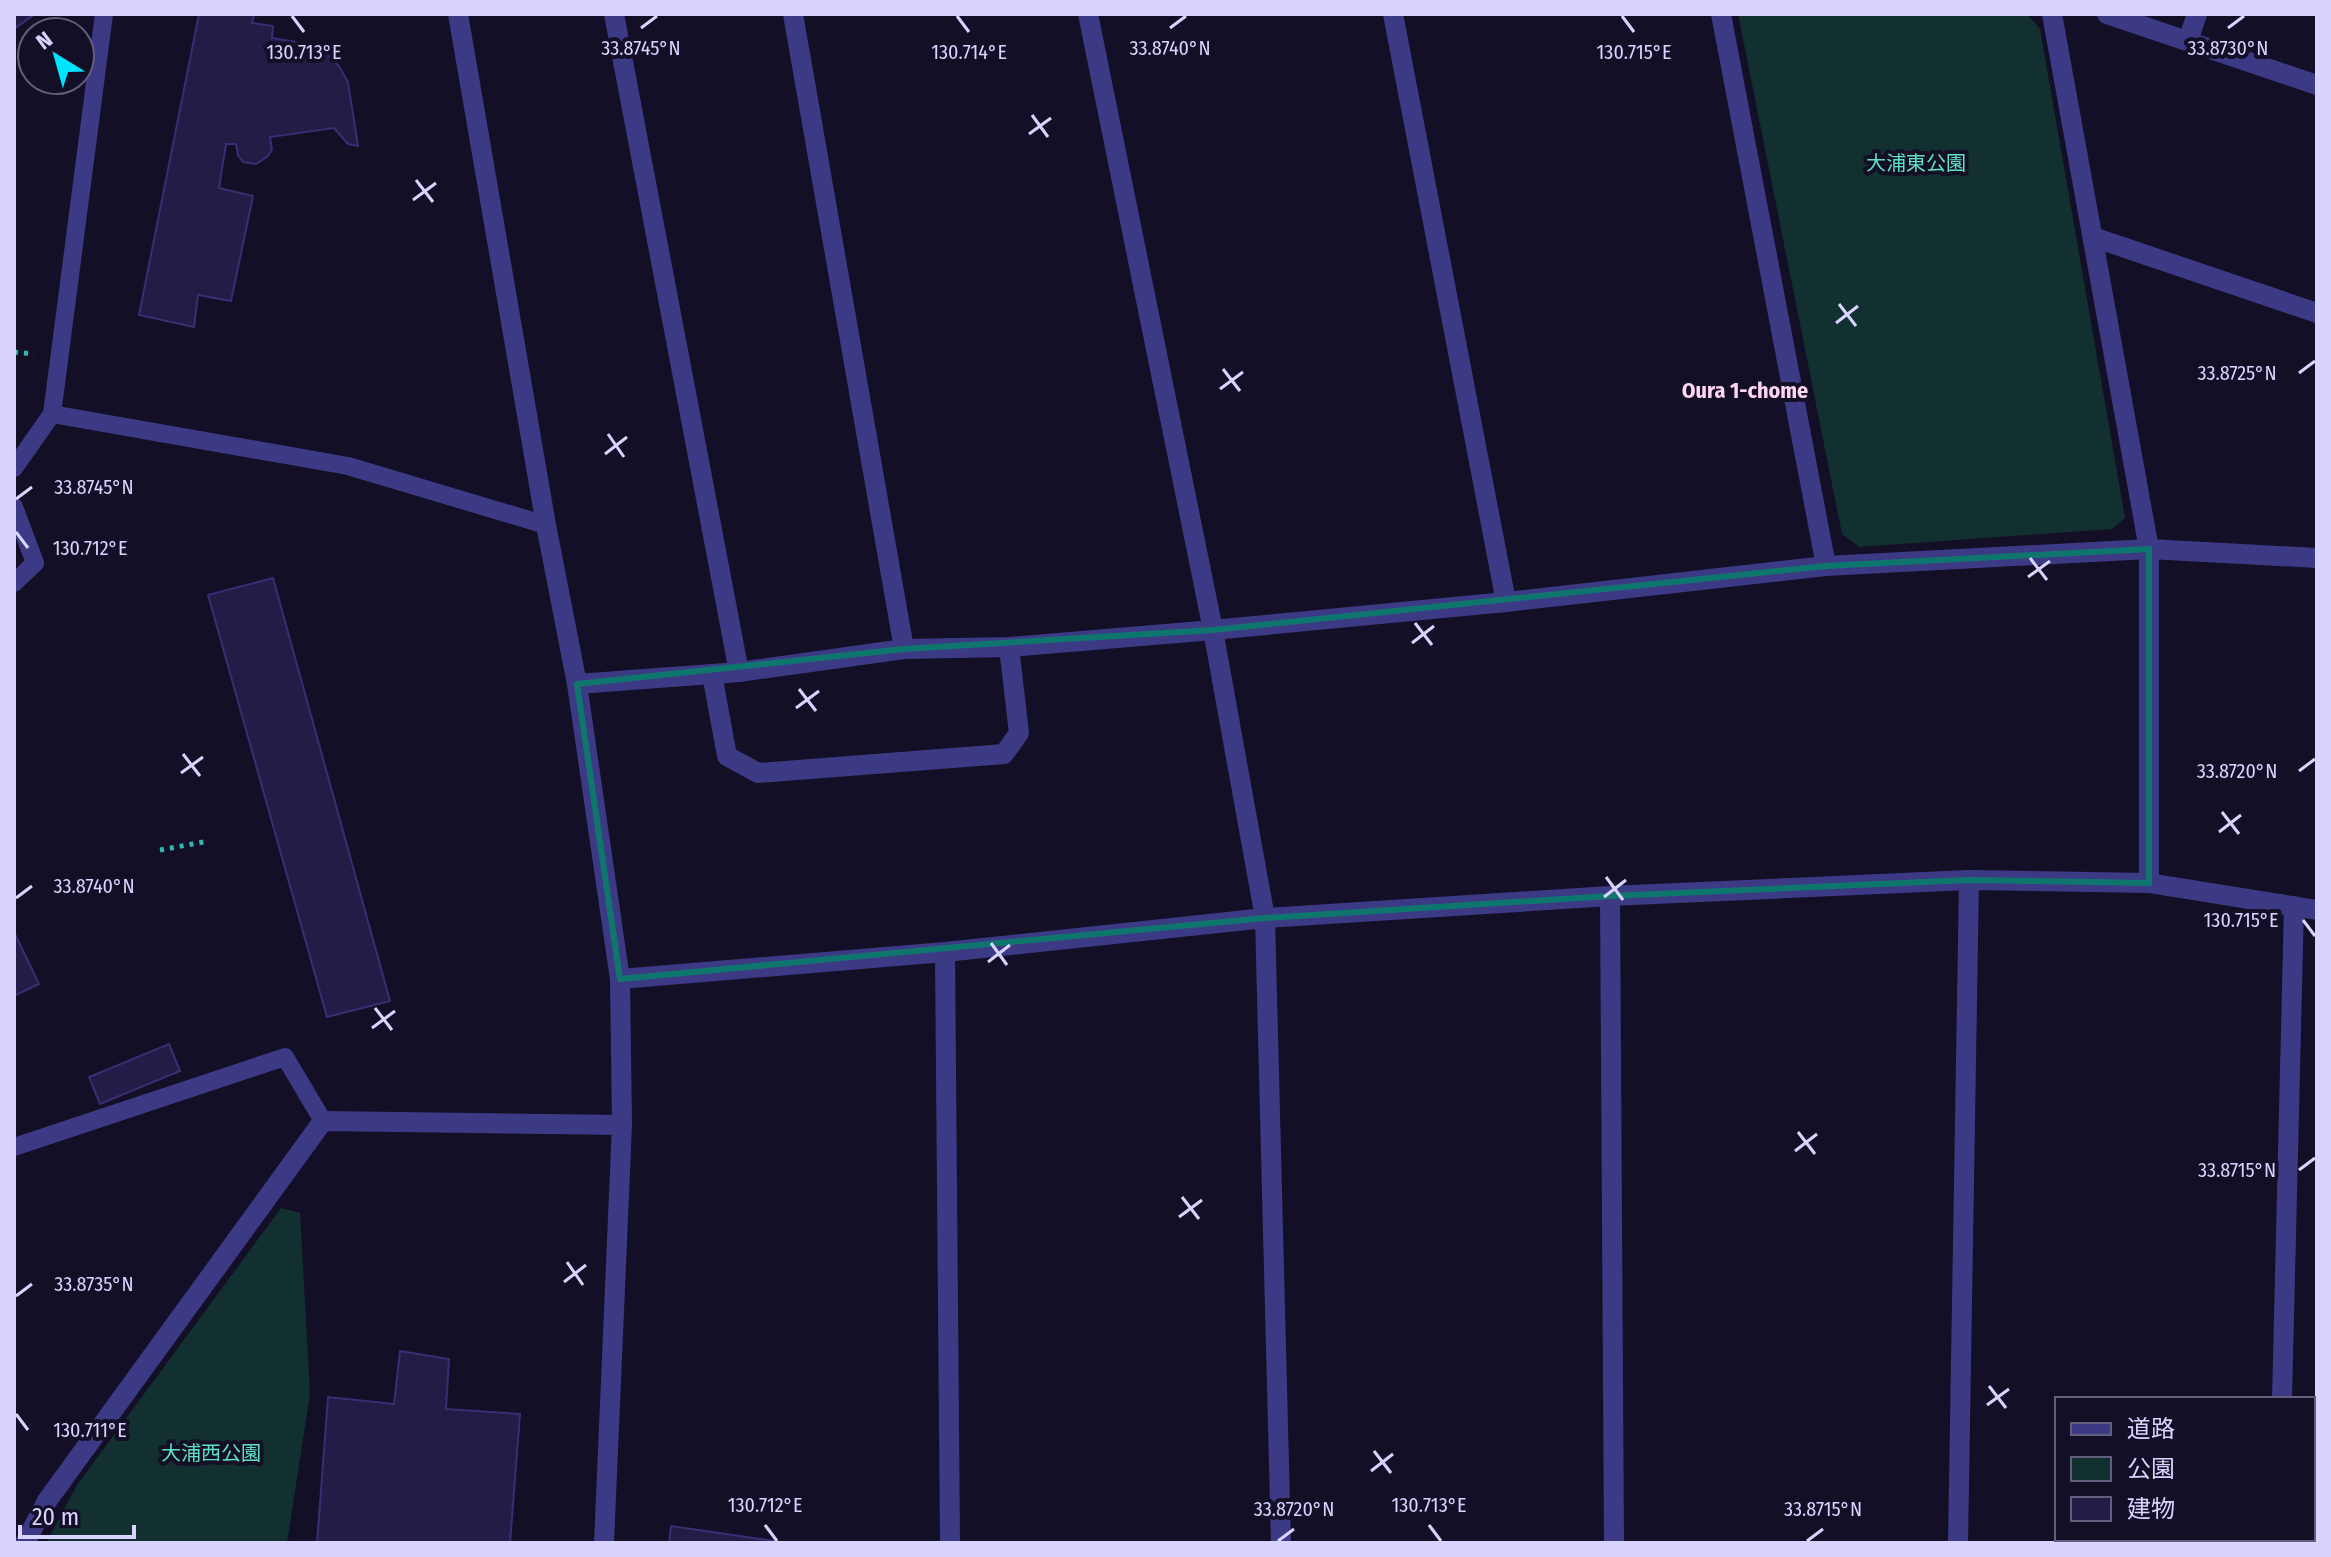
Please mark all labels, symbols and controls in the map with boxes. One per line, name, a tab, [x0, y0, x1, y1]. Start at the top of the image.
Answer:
north arrow	[16, 16, 96, 96]
text: N	[31, 26, 58, 55]
text: 33.8745°N	[601, 36, 681, 60]
text: 33.8740°N	[1129, 36, 1211, 60]
text: 33.8730°N	[2188, 36, 2268, 60]
text: 130.713°E	[267, 40, 341, 64]
text: 130.714°E	[931, 40, 1007, 64]
text: 130.715°E	[1597, 40, 1671, 64]
park label: 大浦東公園	[1866, 151, 1966, 175]
text: 33.8725°N	[2197, 361, 2277, 385]
district label: Oura 1-chome	[1682, 377, 1808, 404]
text: 33.8745°N	[54, 475, 134, 499]
text: 130.712°E	[53, 536, 127, 560]
text: 33.8720°N	[2197, 759, 2277, 783]
text: 33.8740°N	[53, 874, 135, 898]
text: 130.715°E	[2204, 908, 2278, 932]
text: 33.8715°N	[2198, 1158, 2276, 1182]
text: 33.8735°N	[54, 1272, 134, 1296]
legend	[2055, 1397, 2315, 1541]
text: 道路	[2127, 1415, 2175, 1443]
text: 130.711°E	[53, 1418, 127, 1442]
park label: 大浦西公園	[161, 1441, 261, 1465]
text: 公園	[2127, 1455, 2175, 1483]
scale bar	[20, 1489, 134, 1539]
text: 130.712°E	[728, 1493, 802, 1517]
text: 130.713°E	[1392, 1493, 1466, 1517]
text: 建物	[2127, 1495, 2175, 1523]
text: 33.8720°N	[1254, 1497, 1334, 1521]
text: 33.8715°N	[1784, 1497, 1862, 1521]
text: 20 m	[32, 1503, 79, 1531]

